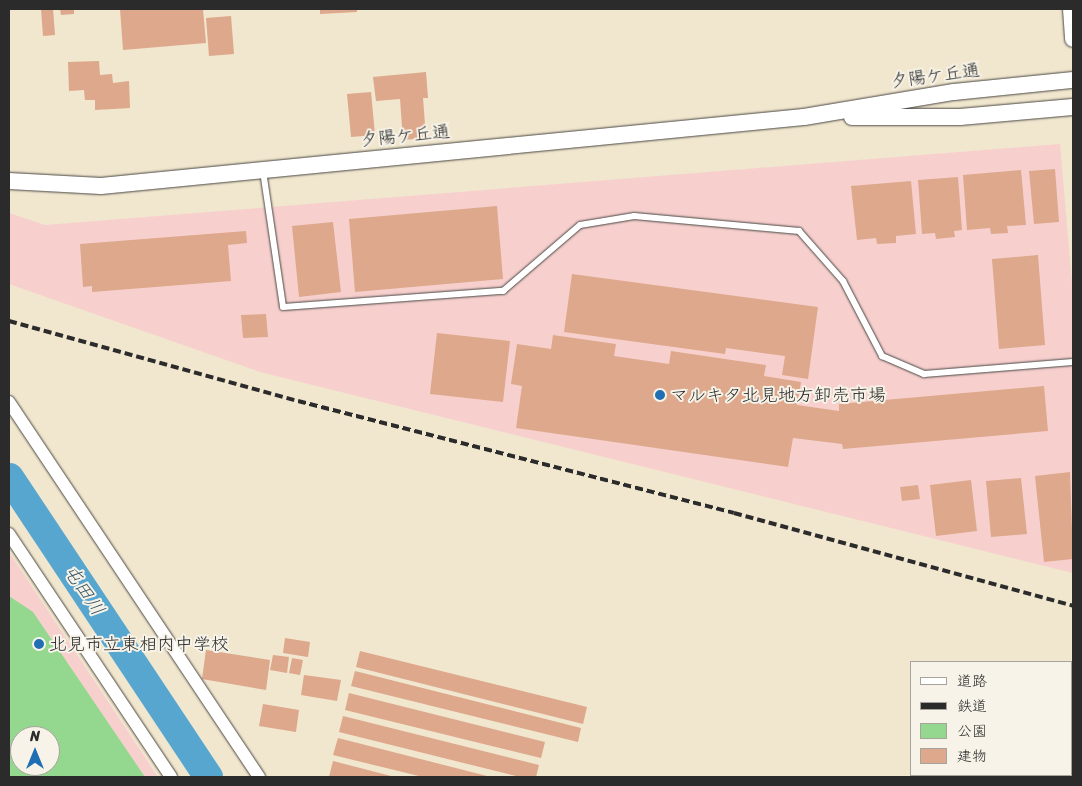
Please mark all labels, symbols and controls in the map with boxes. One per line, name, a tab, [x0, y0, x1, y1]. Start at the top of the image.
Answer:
street label: 夕陽ケ丘通	[889, 59, 981, 93]
street label: 夕陽ケ丘通	[359, 121, 451, 151]
place label: マルキタ北見地方卸売市場	[670, 384, 886, 406]
marker: マルキタ北見地方卸売市場	[654, 389, 666, 401]
water label: 屯田川	[59, 560, 109, 620]
place label: 北見市立東相内中学校	[49, 633, 229, 655]
marker: 北見市立東相内中学校	[33, 638, 45, 650]
legend	[910, 661, 1072, 776]
text: 道路	[957, 668, 987, 694]
text: 鉄道	[957, 693, 987, 719]
text: 公園	[957, 718, 987, 744]
text: N	[30, 724, 40, 749]
north arrow	[10, 726, 60, 776]
text: 建物	[957, 743, 987, 769]

